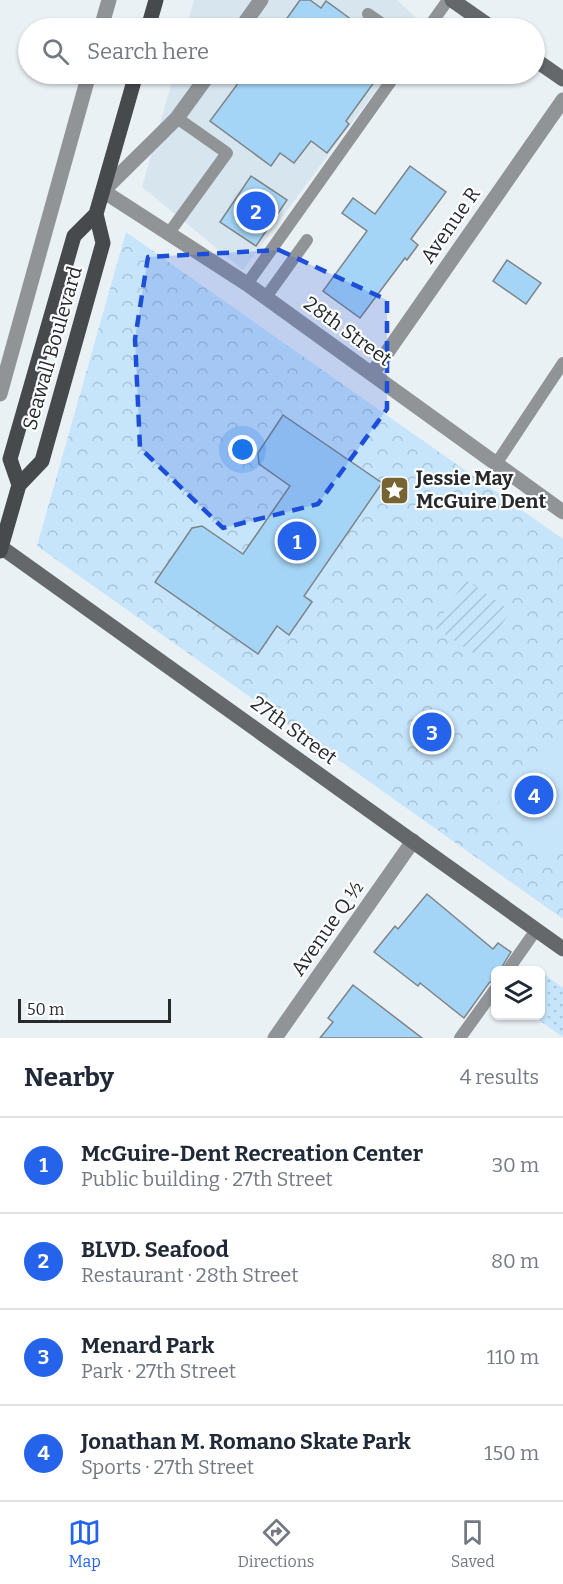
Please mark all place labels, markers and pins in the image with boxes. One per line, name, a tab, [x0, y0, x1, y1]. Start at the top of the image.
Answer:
pin: 2	[236, 188, 276, 234]
place label: Jessie May McGuire Dent	[415, 466, 546, 513]
place icon: Jessie May McGuire Dent	[379, 474, 411, 506]
pin: 1	[278, 518, 316, 564]
pin: 3	[412, 710, 452, 754]
pin: 4	[514, 772, 554, 818]

